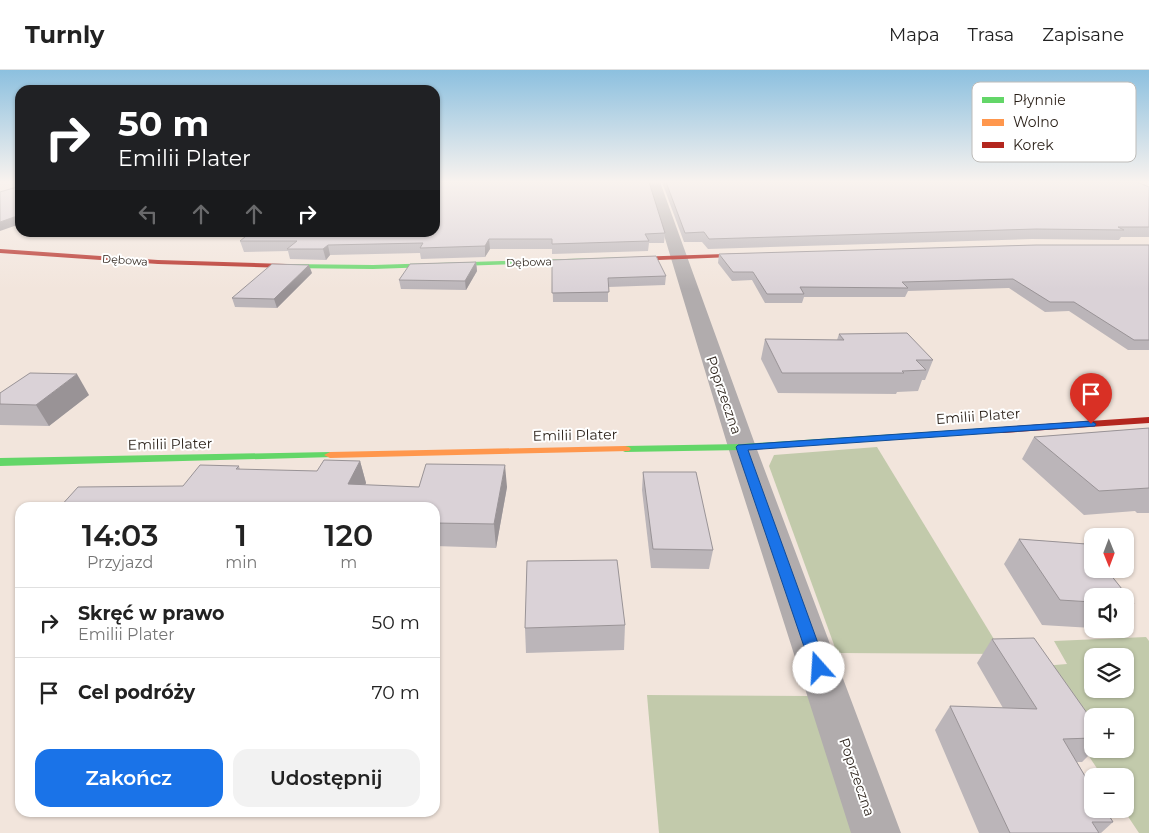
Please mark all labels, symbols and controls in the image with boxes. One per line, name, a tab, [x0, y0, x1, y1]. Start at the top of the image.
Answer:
text: Turnly	[25, 20, 104, 49]
text: Mapa	[889, 24, 940, 46]
text: Trasa	[968, 24, 1014, 46]
text: Zapisane	[1042, 24, 1124, 46]
legend	[972, 82, 1136, 162]
text: Płynnie	[1013, 91, 1066, 109]
text: 50 m	[118, 102, 209, 145]
icon: right	[35, 105, 100, 170]
text: Wolno	[1013, 113, 1059, 131]
text: Korek	[1013, 136, 1054, 154]
text: Emilii Plater	[118, 145, 251, 172]
icon: left	[134, 200, 162, 228]
icon: ahead	[187, 200, 215, 228]
icon: ahead	[240, 200, 268, 228]
icon: right	[293, 200, 321, 228]
street label: Dębowa	[102, 251, 148, 269]
street label: Dębowa	[506, 254, 552, 270]
street label: Poprzeczna	[702, 353, 746, 437]
pin	[1070, 373, 1112, 424]
icon: arrive	[1077, 380, 1105, 408]
street label: Emilii Plater	[935, 404, 1021, 428]
street label: Emilii Plater	[533, 425, 618, 445]
street label: Emilii Plater	[128, 434, 213, 454]
text: 14:03	[82, 517, 158, 554]
text: 1	[236, 517, 247, 554]
text: 120	[324, 517, 373, 554]
north arrow	[1084, 528, 1134, 578]
map controls	[1084, 528, 1134, 818]
text: Przyjazd	[87, 553, 153, 572]
text: min	[225, 553, 257, 572]
text: m	[340, 553, 357, 572]
button: sound	[1084, 588, 1134, 638]
text: Skręć w prawo	[78, 602, 224, 625]
icon: right	[35, 609, 63, 637]
text: 50 m	[372, 611, 420, 634]
text: Emilii Plater	[78, 625, 175, 644]
position arrow	[792, 641, 844, 693]
button: layers	[1084, 648, 1134, 698]
icon: arrive	[35, 679, 63, 707]
text: Cel podróży	[78, 681, 195, 704]
text: 70 m	[371, 681, 420, 704]
button: +	[1084, 708, 1134, 758]
street label: Poprzeczna	[835, 735, 879, 819]
button: Zakończ	[35, 749, 223, 807]
button: Udostępnij	[233, 749, 420, 807]
button: −	[1084, 768, 1134, 818]

